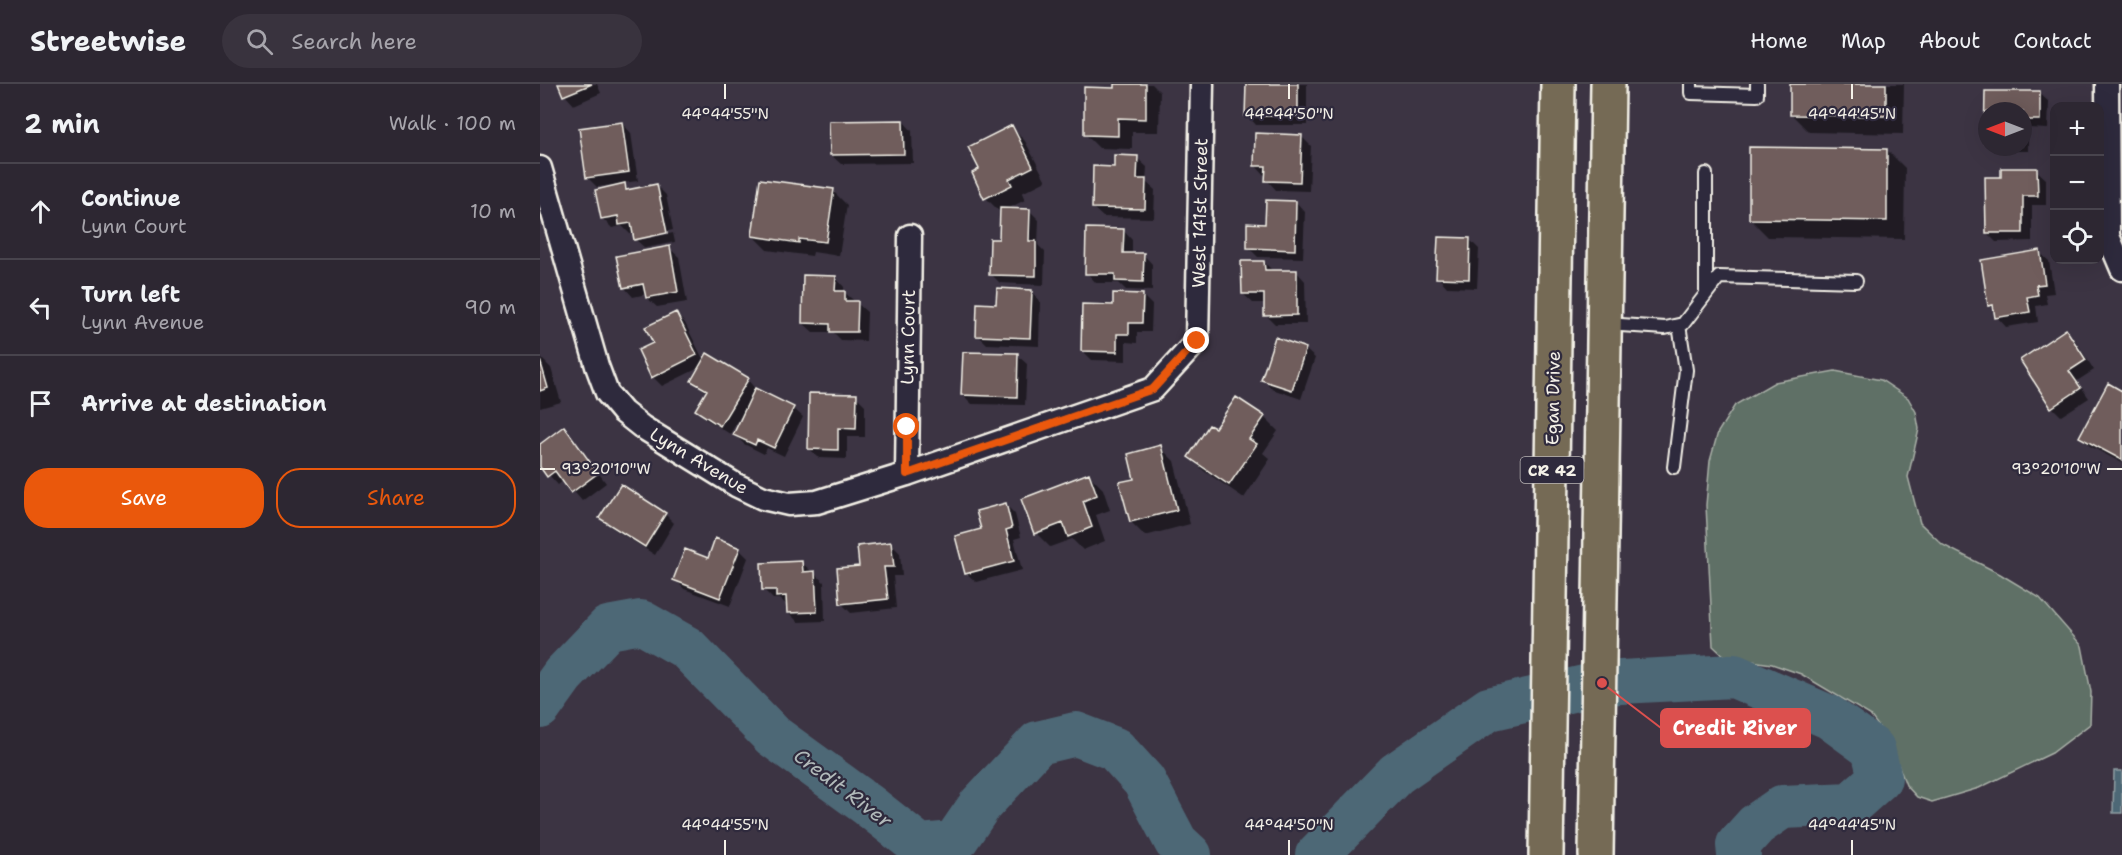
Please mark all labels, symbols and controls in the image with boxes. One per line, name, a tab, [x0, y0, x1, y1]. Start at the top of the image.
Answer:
search box	[222, 14, 642, 68]
text: Streetwise	[30, 22, 186, 60]
icon: search	[243, 25, 276, 58]
text: Search here	[291, 27, 417, 56]
text: Home	[1750, 27, 1808, 55]
text: Map	[1841, 27, 1886, 55]
text: About	[1919, 27, 1980, 55]
text: Contact	[2013, 27, 2092, 55]
north arrow	[1978, 102, 2032, 156]
map controls	[2050, 102, 2104, 264]
button: +	[2050, 102, 2104, 156]
text: 44°44'55"N	[681, 104, 769, 124]
text: 44°44'50"N	[1244, 104, 1334, 124]
text: 44°44'45"N	[1808, 104, 1896, 124]
text: 2 min	[24, 106, 100, 141]
text: Walk · 100 m	[389, 110, 516, 136]
street label: West 141st Street	[1187, 138, 1213, 288]
button: −	[2050, 156, 2104, 210]
text: Continue	[81, 184, 181, 213]
icon: ahead	[24, 195, 57, 228]
text: 10 m	[470, 198, 516, 224]
button: locate	[2050, 210, 2104, 264]
text: Lynn Court	[81, 213, 187, 239]
text: Turn left	[81, 280, 180, 309]
street label: Lynn Court	[895, 289, 921, 385]
icon: left	[24, 291, 57, 324]
text: 90 m	[464, 294, 516, 320]
text: Lynn Avenue	[81, 309, 204, 335]
route end	[1183, 327, 1209, 353]
street label: Egan Drive	[1540, 351, 1566, 445]
icon: arrive	[24, 387, 57, 420]
text: Arrive at destination	[81, 389, 327, 418]
route start	[893, 413, 919, 439]
street label: Lynn Avenue	[645, 422, 753, 500]
road number: CR 42	[1520, 457, 1584, 483]
text: 93°20'10"W	[561, 459, 651, 479]
text: 93°20'10"W	[2011, 459, 2101, 479]
button: Save	[24, 468, 264, 528]
button: Share	[276, 468, 516, 528]
callout: Credit River	[1661, 709, 1810, 747]
text: Credit River	[1673, 715, 1798, 741]
water label: Credit River	[789, 743, 898, 834]
text: 44°44'55"N	[681, 815, 769, 835]
text: 44°44'50"N	[1244, 815, 1334, 835]
text: 44°44'45"N	[1808, 815, 1896, 835]

